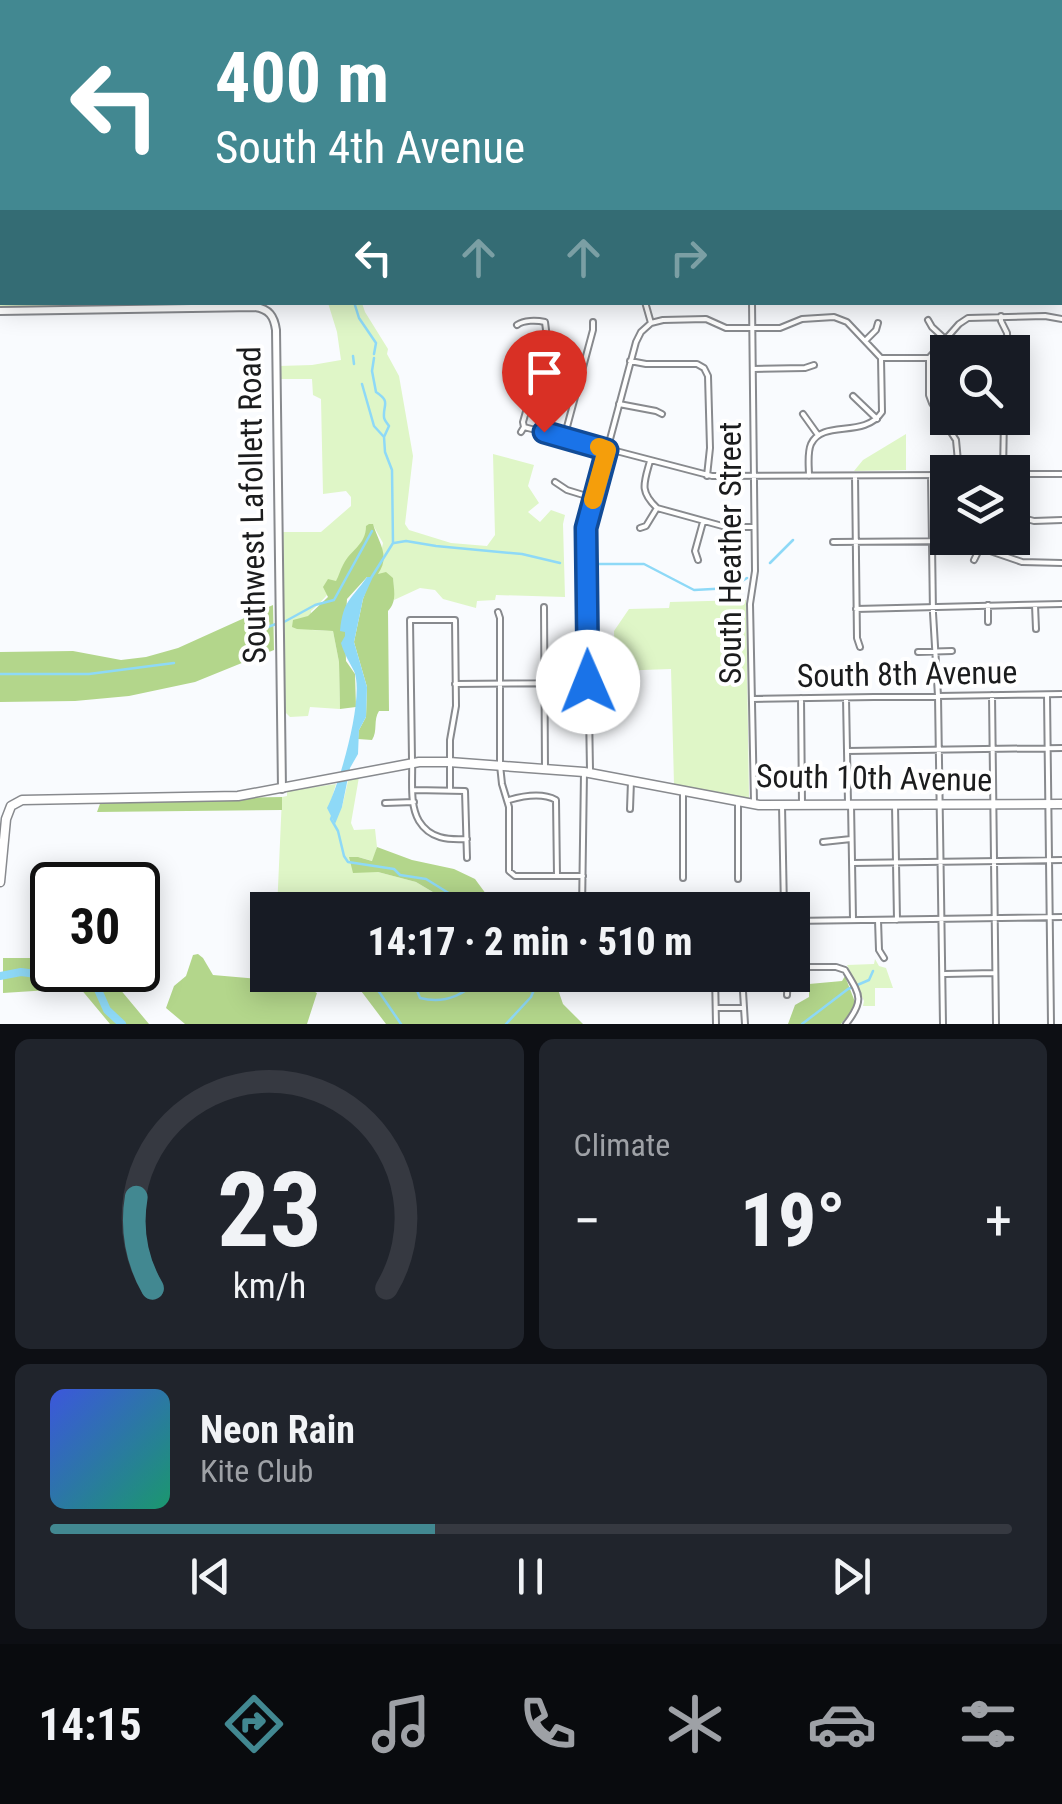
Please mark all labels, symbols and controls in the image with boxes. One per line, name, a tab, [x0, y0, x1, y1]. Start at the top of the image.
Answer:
text: 400 m	[215, 37, 389, 119]
icon: left	[50, 40, 180, 170]
text: South 4th Avenue	[215, 121, 525, 174]
icon: left	[346, 230, 401, 285]
icon: ahead	[451, 230, 506, 285]
icon: ahead	[556, 230, 611, 285]
icon: right	[661, 230, 716, 285]
pin	[502, 330, 587, 433]
map controls	[930, 335, 1030, 555]
button: search	[930, 335, 1030, 435]
icon: arrive	[517, 345, 572, 400]
street label: Southwest Lafollett Road	[230, 346, 274, 664]
street label: South Heather Street	[711, 422, 749, 684]
button: layers	[930, 455, 1030, 555]
position arrow	[536, 630, 640, 734]
street label: South 8th Avenue	[796, 653, 1018, 695]
street label: South 10th Avenue	[755, 757, 993, 799]
speed limit sign: 30	[30, 862, 160, 992]
text: 14:17 · 2 min · 510 m	[368, 920, 692, 964]
text: Climate	[574, 1126, 670, 1164]
text: 23	[217, 1150, 322, 1271]
text: 19°	[740, 1176, 846, 1264]
text: −	[574, 1189, 601, 1253]
text: +	[985, 1189, 1012, 1253]
text: km/h	[232, 1265, 306, 1307]
text: Neon Rain	[200, 1408, 355, 1452]
text: Kite Club	[200, 1452, 313, 1490]
icon: previous	[183, 1549, 238, 1604]
icon: pause	[503, 1549, 558, 1604]
icon: next	[824, 1549, 879, 1604]
icon: directions	[219, 1689, 289, 1759]
icon: music	[366, 1689, 436, 1759]
icon: phone	[513, 1689, 583, 1759]
icon: climate	[660, 1689, 730, 1759]
icon: car	[807, 1689, 877, 1759]
icon: filters	[953, 1689, 1023, 1759]
text: 14:15	[38, 1698, 142, 1751]

